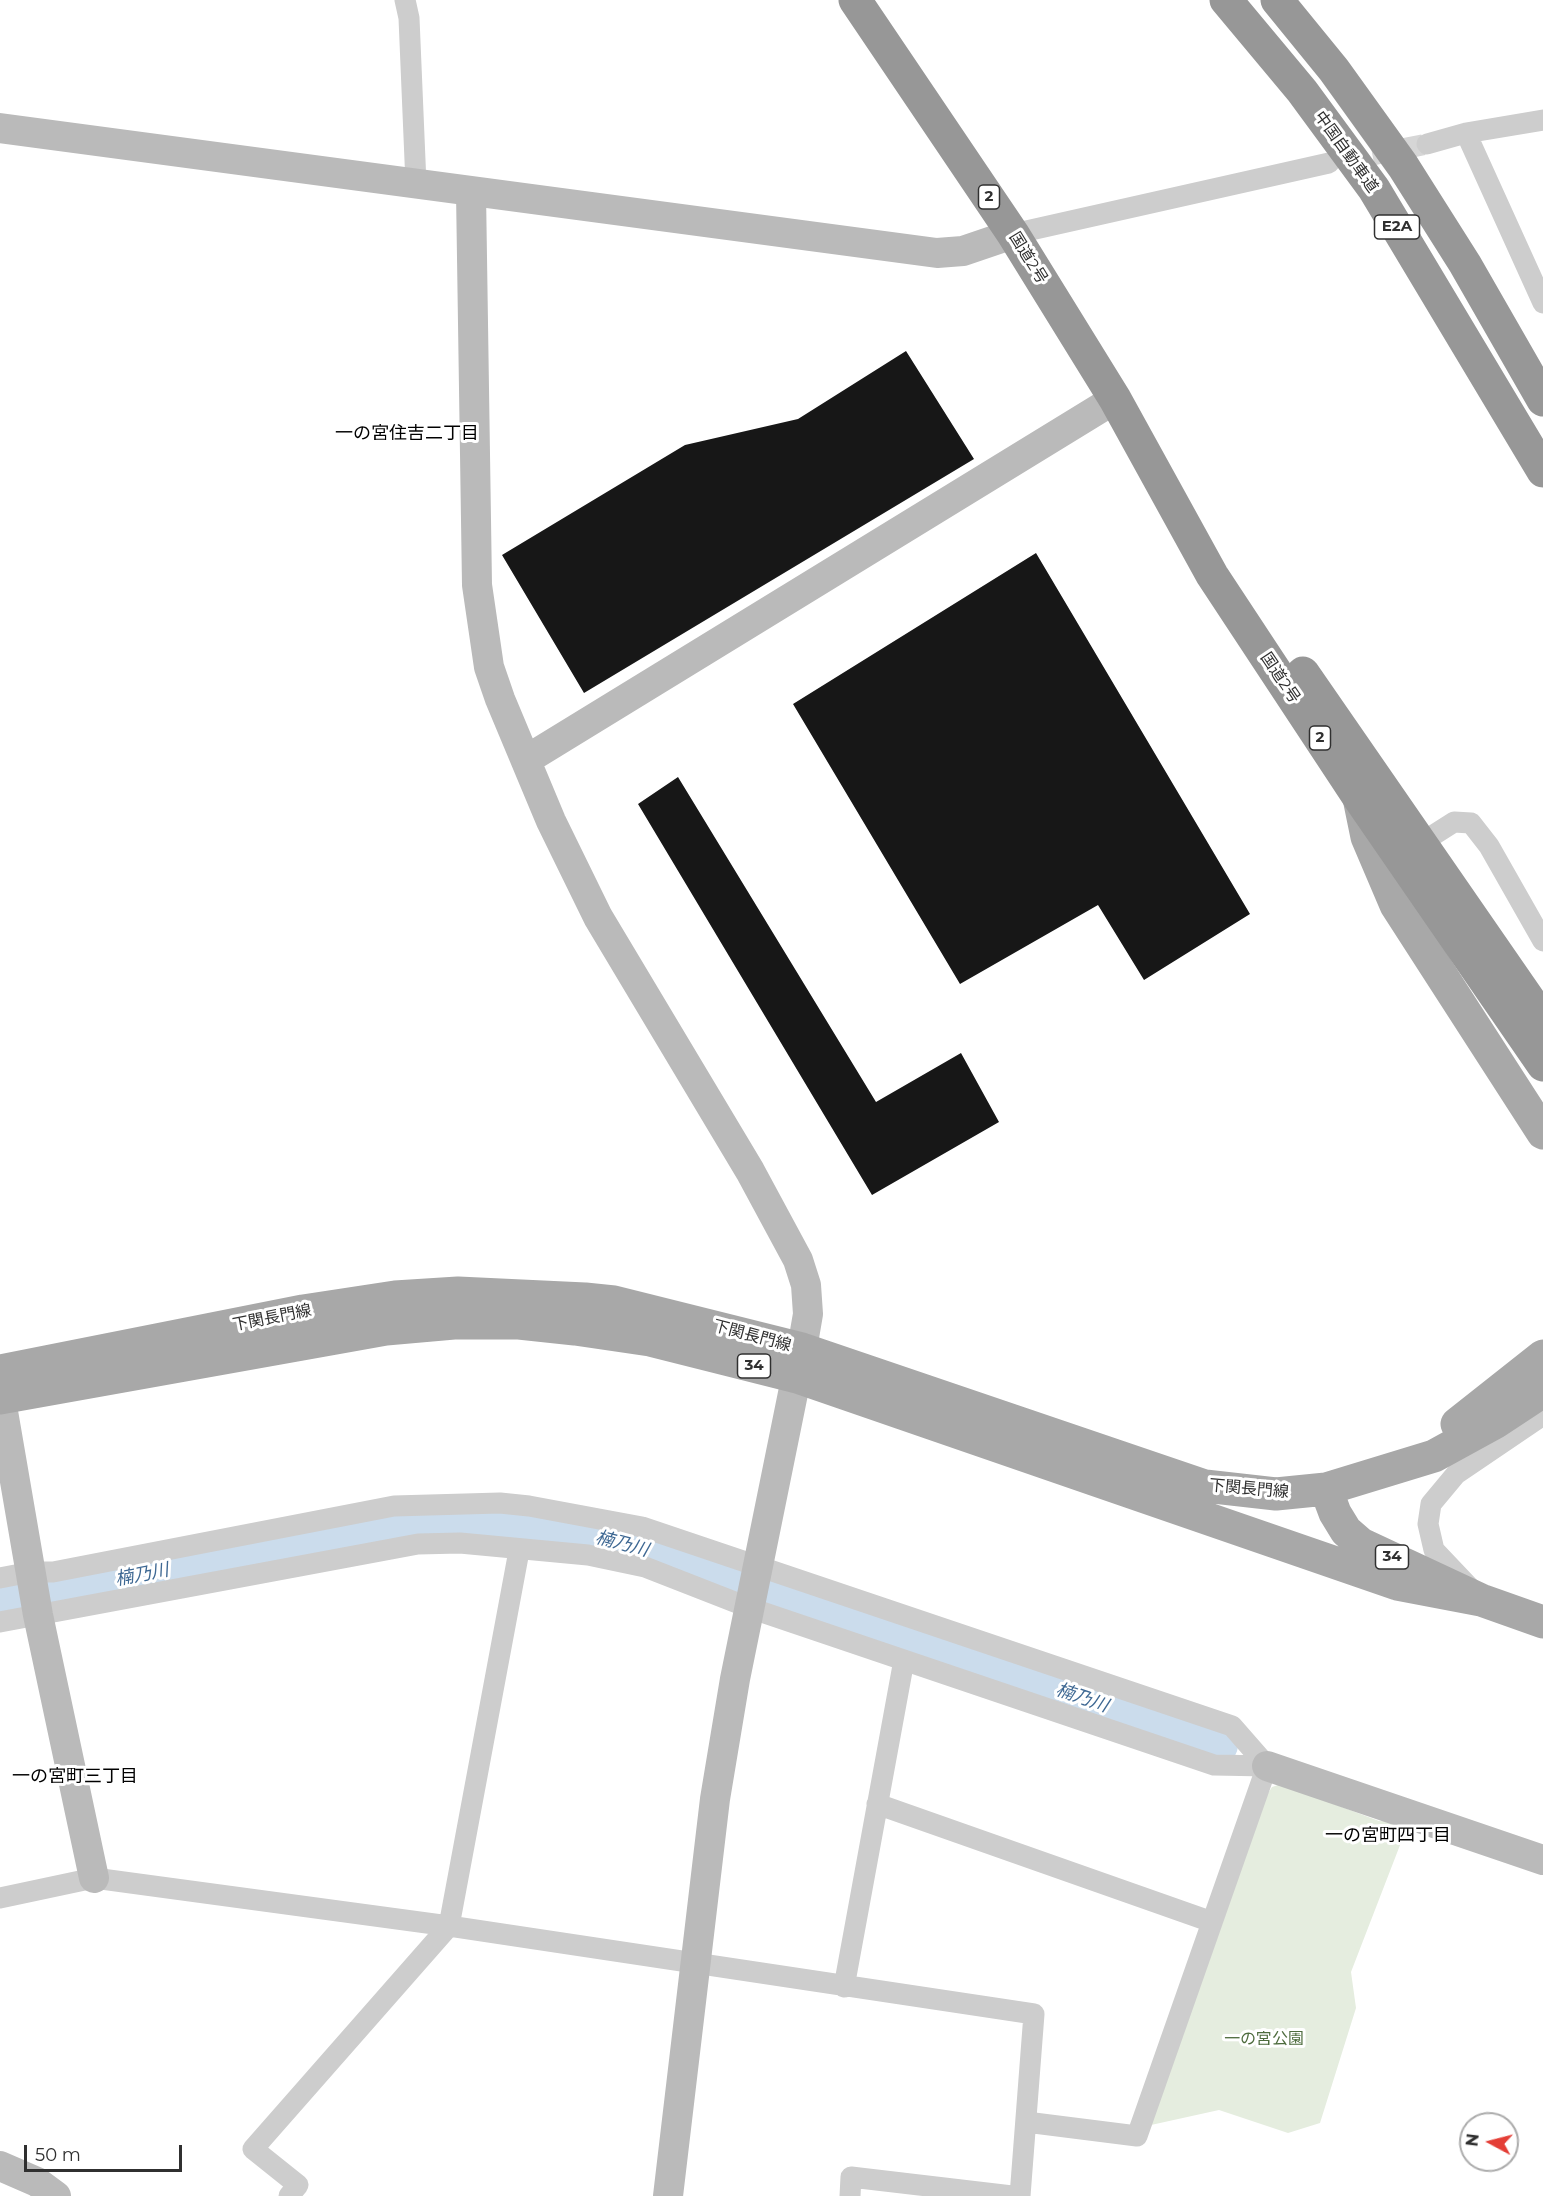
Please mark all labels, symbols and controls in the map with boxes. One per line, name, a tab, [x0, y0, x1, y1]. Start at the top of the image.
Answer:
street label: 中国自動車道	[1310, 108, 1382, 196]
road number: 2	[978, 185, 1000, 209]
road number: E2A	[1374, 215, 1420, 239]
street label: 国道2号	[1005, 229, 1051, 287]
district label: 一の宮住吉二丁目	[335, 423, 479, 445]
street label: 国道2号	[1256, 649, 1304, 707]
road number: 2	[1310, 726, 1330, 750]
street label: 下関長門線	[231, 1301, 313, 1335]
street label: 下関長門線	[711, 1316, 793, 1356]
road number: 34	[738, 1354, 771, 1378]
street label: 下関長門線	[1208, 1476, 1290, 1502]
water label: 楠乃川	[593, 1527, 651, 1561]
road number: 34	[1376, 1545, 1408, 1569]
water label: 楠乃川	[113, 1559, 171, 1591]
water label: 楠乃川	[1053, 1679, 1111, 1717]
district label: 一の宮町三丁目	[12, 1766, 138, 1788]
district label: 一の宮町四丁目	[1325, 1825, 1451, 1847]
park label: 一の宮公園	[1224, 2029, 1304, 2049]
north arrow	[1459, 2112, 1519, 2172]
text: N	[1462, 2132, 1483, 2148]
scale bar	[27, 2133, 184, 2171]
text: 50 m	[35, 2144, 81, 2166]

